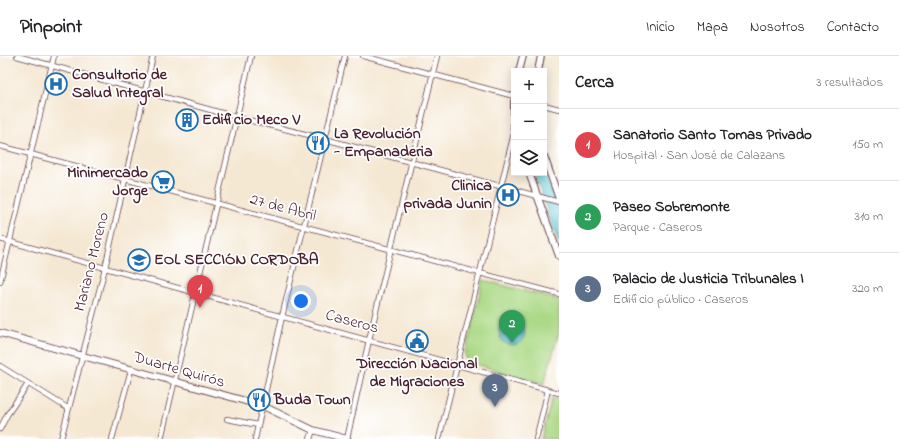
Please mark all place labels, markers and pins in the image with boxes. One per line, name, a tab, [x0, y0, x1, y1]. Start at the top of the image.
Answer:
place label: Consultorio de Salud Integral	[72, 63, 168, 106]
hospital icon: Consultorio de Salud Integral	[43, 71, 69, 97]
building icon: Edificio Meco V	[174, 107, 200, 133]
place label: Edificio Meco V	[202, 108, 300, 132]
place label: La Revolución - Empanaderia	[333, 122, 433, 164]
restaurant icon: La Revolución - Empanaderia	[305, 130, 331, 156]
place label: Minimercado Jorge	[67, 161, 149, 204]
supermarket icon: Minimercado Jorge	[150, 169, 176, 195]
place label: Clinica privada Junin	[403, 174, 492, 216]
hospital icon: Clinica privada Junin	[495, 182, 521, 208]
school or university icon: EOL SECCIÓN CORDOBA	[126, 247, 152, 273]
place label: EOL SECCIÓN CORDOBA	[154, 248, 319, 272]
pin: 1	[187, 275, 213, 308]
pin: 2	[499, 310, 525, 343]
public building icon: Dirección Nacional de Migraciones	[404, 328, 430, 354]
place label: Dirección Nacional de Migraciones	[355, 352, 478, 395]
pin: 3	[482, 374, 508, 407]
restaurant icon: Buda Town	[246, 387, 272, 413]
place label: Buda Town	[273, 388, 351, 412]

